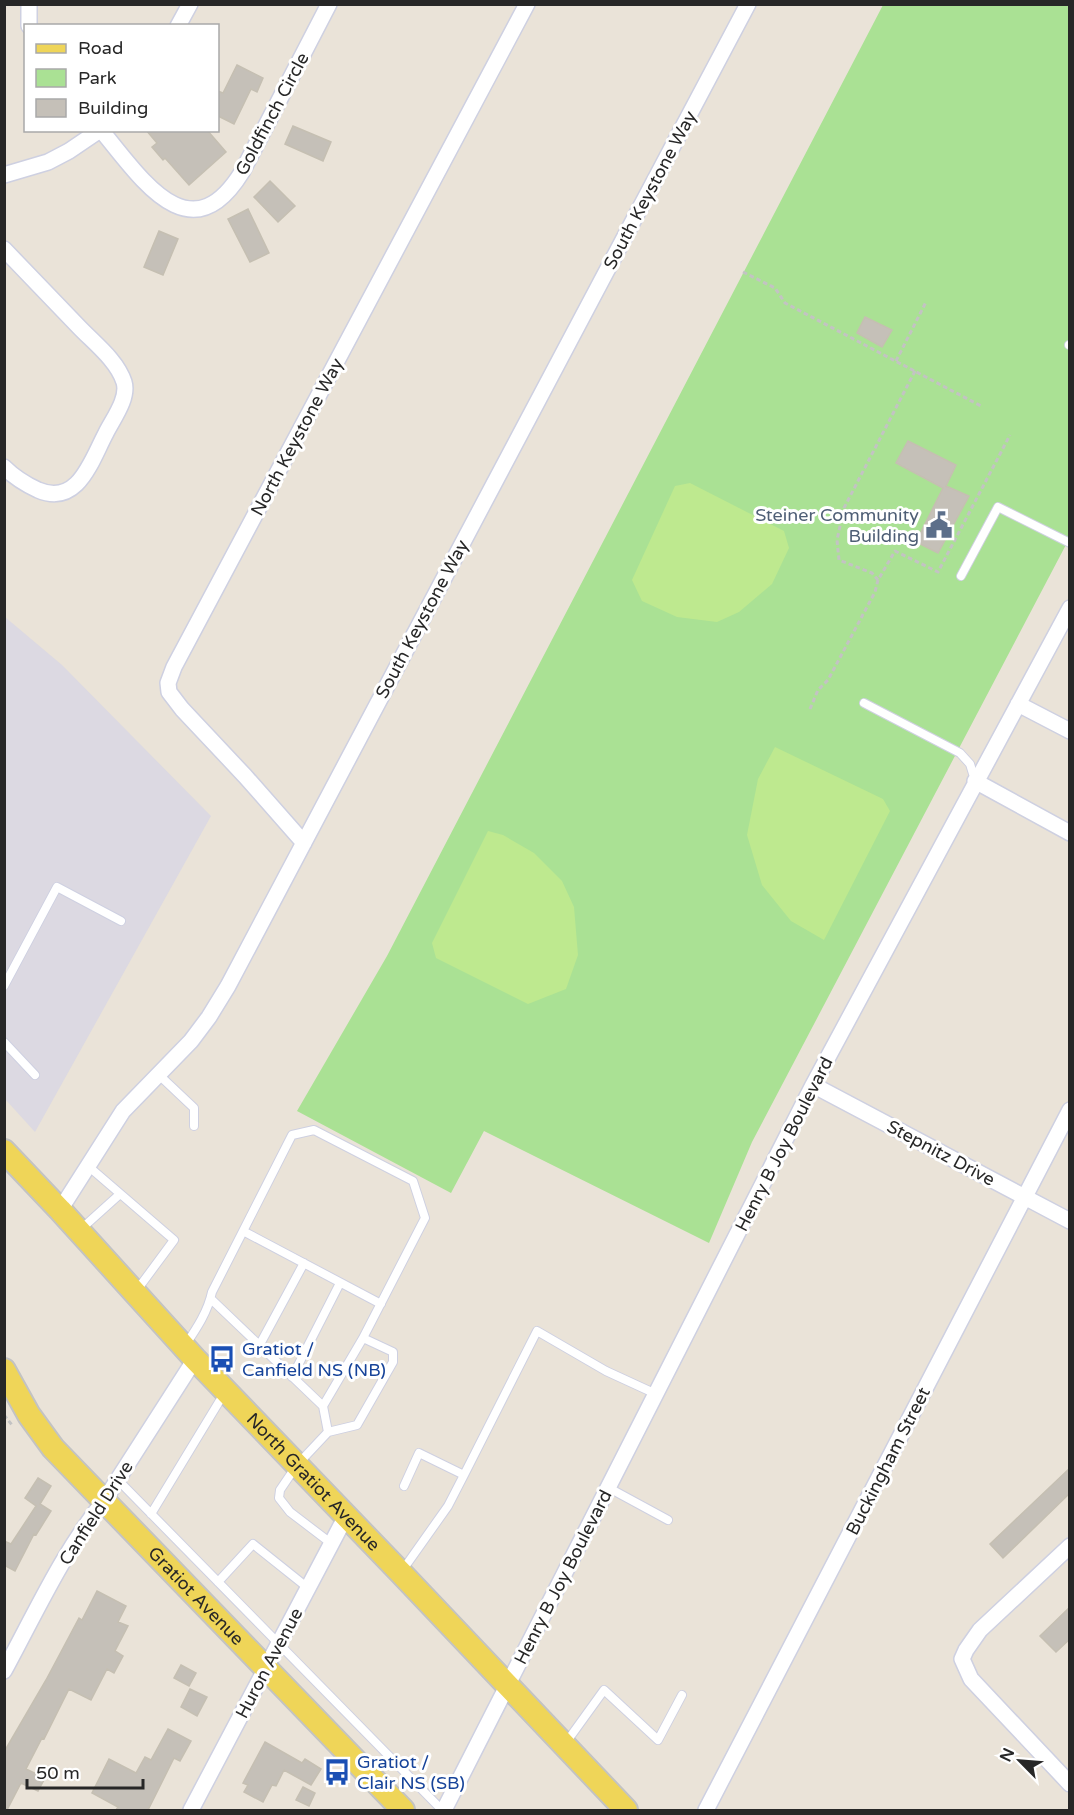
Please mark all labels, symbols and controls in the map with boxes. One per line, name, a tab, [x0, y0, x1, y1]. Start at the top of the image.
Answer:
legend	[24, 24, 219, 132]
text: Road	[78, 37, 123, 59]
street label: Goldfinch Circle	[230, 49, 314, 179]
text: Park	[78, 67, 117, 89]
text: Building	[78, 97, 148, 119]
street label: South Keystone Way	[599, 107, 701, 273]
street label: North Keystone Way	[246, 354, 348, 520]
place label: Steiner Community Building	[755, 504, 919, 547]
public building icon: Steiner Community Building	[924, 510, 954, 540]
street label: South Keystone Way	[371, 536, 473, 702]
street label: Henry B Joy Boulevard	[730, 1053, 838, 1235]
street label: Stepnitz Drive	[883, 1115, 999, 1191]
place label: Gratiot / Canfield NS (NB)	[242, 1338, 386, 1381]
bus stop icon: Gratiot / Canfield NS (NB)	[207, 1344, 237, 1374]
street label: Buckingham Street	[841, 1383, 935, 1539]
street label: North Gratiot Avenue	[242, 1408, 385, 1556]
street label: Canfield Drive	[54, 1457, 138, 1569]
street label: Henry B Joy Boulevard	[509, 1486, 617, 1668]
street label: Gratiot Avenue	[143, 1542, 249, 1650]
street label: Huron Avenue	[231, 1604, 307, 1722]
north arrow	[990, 1731, 1050, 1791]
text: N	[996, 1745, 1019, 1765]
place label: Gratiot / Clair NS (SB)	[357, 1751, 465, 1794]
scale bar	[27, 1752, 142, 1790]
bus stop icon: Gratiot / Clair NS (SB)	[322, 1757, 352, 1787]
text: 50 m	[36, 1762, 80, 1784]

